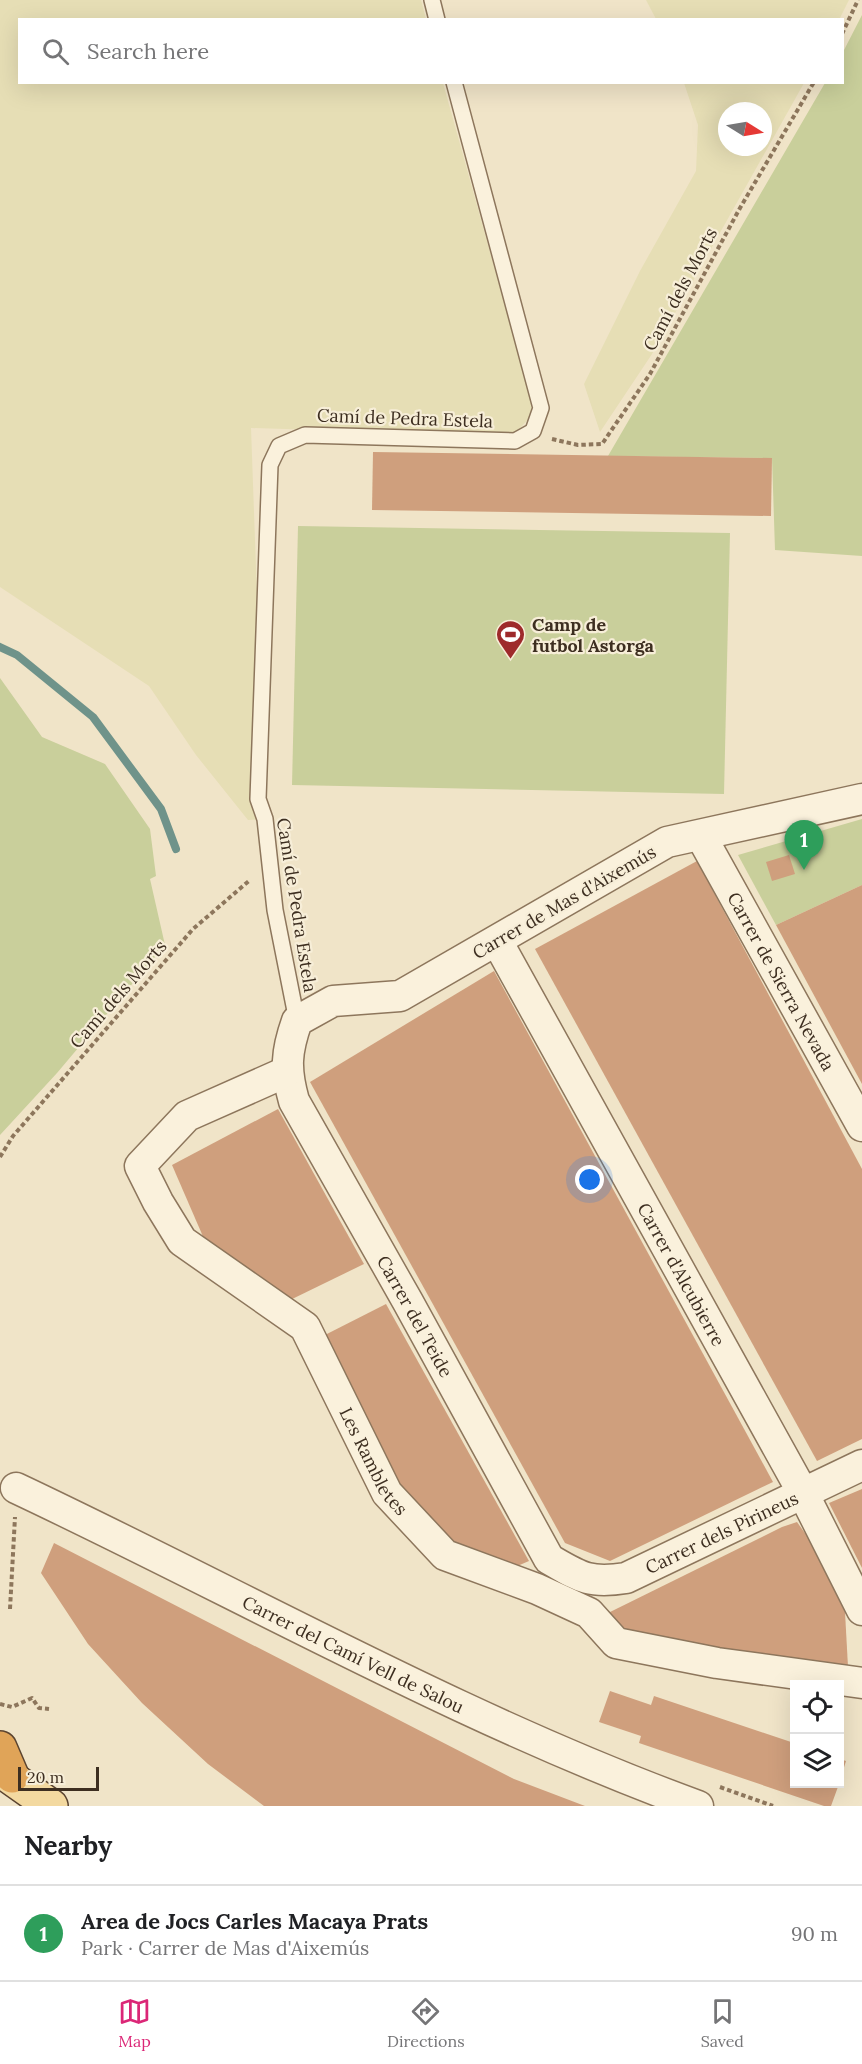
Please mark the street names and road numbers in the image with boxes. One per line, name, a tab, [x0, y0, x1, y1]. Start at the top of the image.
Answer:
street label: Camí dels Morts	[638, 223, 722, 355]
street label: Camí de Pedra Estela	[317, 403, 493, 433]
street label: Camí de Pedra Estela	[272, 816, 322, 994]
street label: Carrer de Mas d'Aixemús	[468, 840, 660, 964]
street label: Carrer de Sierra Nevada	[723, 888, 840, 1075]
street label: Camí dels Morts	[65, 935, 171, 1053]
street label: Carrer d'Alcubierre	[633, 1199, 731, 1350]
street label: Carrer del Teide	[372, 1251, 458, 1381]
street label: Les Rambletes	[335, 1403, 413, 1520]
street label: Carrer dels Pirineus	[641, 1486, 802, 1579]
street label: Carrer del Camí Vell de Salou	[239, 1590, 468, 1718]

